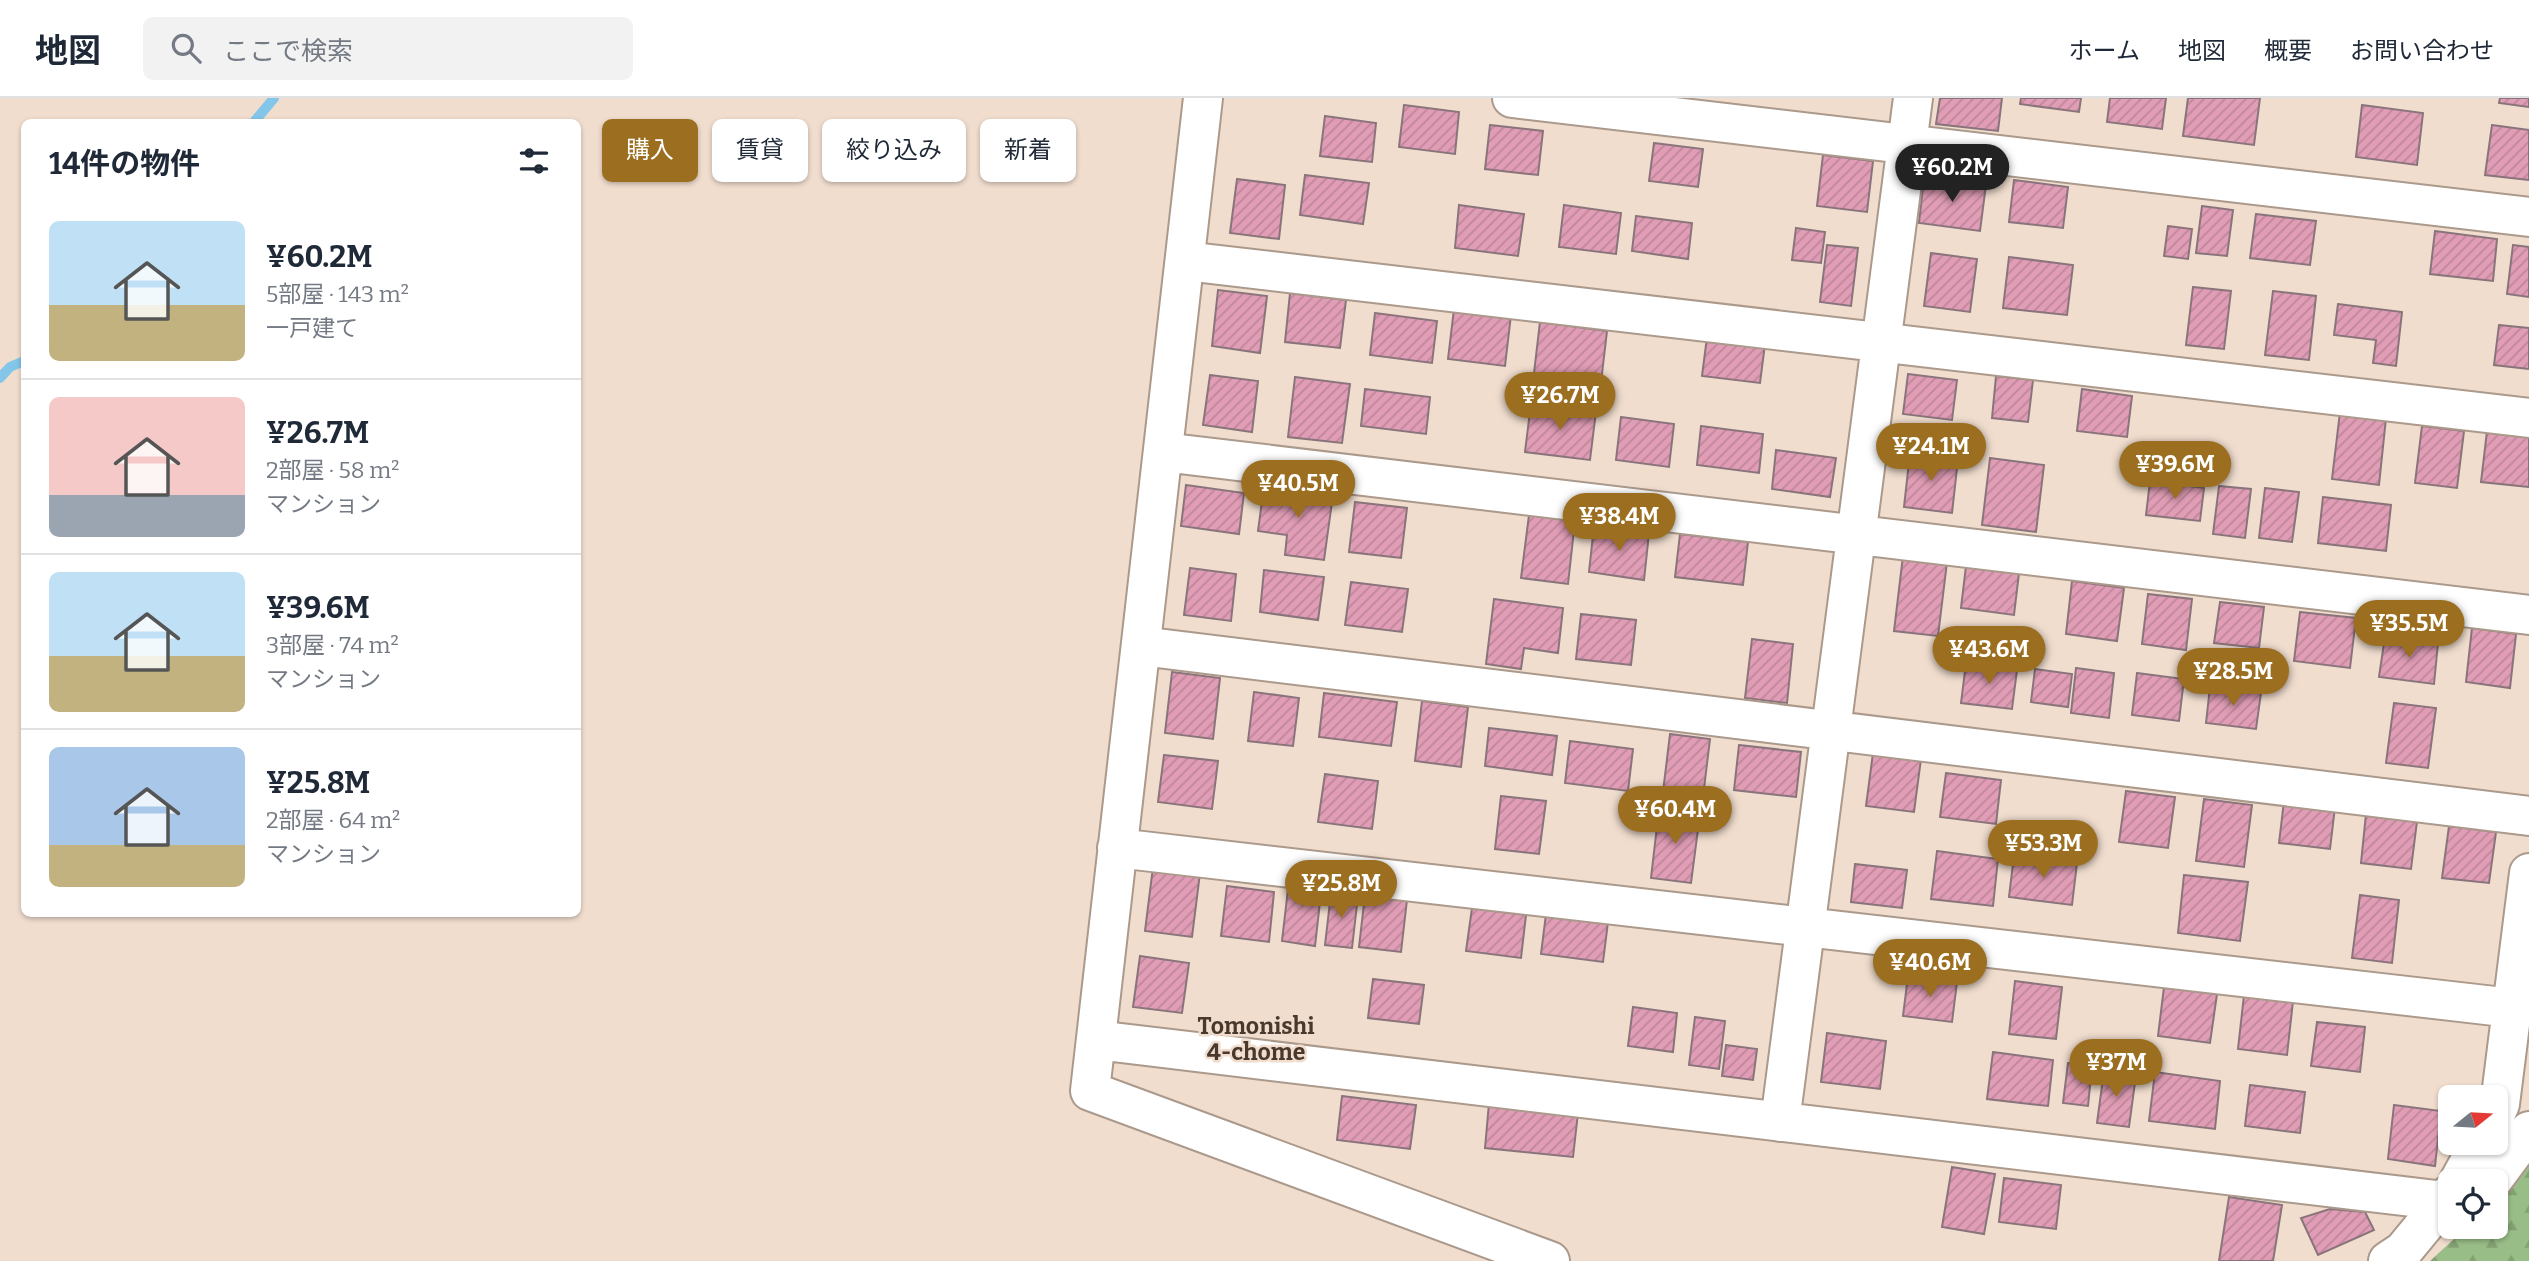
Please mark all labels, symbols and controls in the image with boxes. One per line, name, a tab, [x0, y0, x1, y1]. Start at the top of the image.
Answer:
search box	[143, 17, 633, 80]
icon: search	[167, 29, 205, 67]
text: 地図	[35, 31, 101, 71]
text: ここで検索	[223, 36, 353, 67]
text: ホーム	[2069, 37, 2140, 65]
text: 地図	[2178, 37, 2226, 65]
text: 概要	[2264, 37, 2312, 65]
text: お問い合わせ	[2350, 37, 2494, 65]
chip: 購入	[602, 119, 698, 182]
chip: 賃貸	[712, 119, 808, 182]
chip: 絞り込み	[822, 119, 966, 182]
chip: 新着	[980, 119, 1076, 182]
icon: filters	[515, 142, 553, 180]
pin: ¥60.2M	[1895, 144, 2009, 204]
text: 14件の物件	[49, 146, 200, 182]
text: ¥60.2M	[1911, 153, 1993, 181]
text: ¥60.2M	[266, 239, 372, 275]
icon: home	[105, 249, 189, 333]
text: 5部屋 · 143 m²	[266, 280, 409, 308]
text: 一戸建て	[266, 314, 358, 342]
pin: ¥26.7M	[1503, 372, 1617, 432]
text: ¥26.7M	[1520, 381, 1600, 409]
text: ¥26.7M	[266, 415, 369, 451]
pin: ¥24.1M	[1874, 424, 1988, 483]
icon: home	[105, 425, 189, 509]
text: ¥24.1M	[1892, 432, 1970, 460]
pin: ¥39.6M	[2118, 442, 2232, 501]
text: ¥39.6M	[2135, 450, 2215, 478]
text: 2部屋 · 58 m²	[266, 456, 399, 484]
pin: ¥40.5M	[1241, 460, 1355, 520]
text: ¥40.5M	[1257, 469, 1339, 497]
text: マンション	[266, 490, 381, 518]
pin: ¥38.4M	[1562, 494, 1676, 553]
text: ¥38.4M	[1579, 502, 1659, 530]
text: ¥39.6M	[266, 590, 370, 626]
icon: home	[105, 600, 189, 684]
pin: ¥35.5M	[2352, 601, 2466, 660]
text: ¥35.5M	[2370, 609, 2448, 637]
pin: ¥43.6M	[1932, 626, 2046, 686]
text: 3部屋 · 74 m²	[266, 631, 399, 659]
text: ¥43.6M	[1949, 635, 2029, 663]
pin: ¥28.5M	[2176, 648, 2290, 708]
text: ¥28.5M	[2193, 657, 2273, 685]
text: マンション	[266, 665, 381, 693]
text: ¥25.8M	[266, 765, 370, 801]
icon: home	[105, 775, 189, 859]
pin: ¥60.4M	[1618, 786, 1732, 846]
text: ¥60.4M	[1634, 795, 1716, 823]
text: 2部屋 · 64 m²	[266, 806, 400, 834]
pin: ¥53.3M	[1986, 820, 2100, 880]
text: ¥53.3M	[2004, 829, 2082, 857]
text: マンション	[266, 840, 381, 868]
pin: ¥25.8M	[1284, 860, 1398, 920]
text: ¥25.8M	[1301, 869, 1381, 897]
pin: ¥40.6M	[1873, 940, 1987, 999]
text: ¥40.6M	[1889, 948, 1971, 976]
district label: Tomonishi 4-chome	[1198, 1012, 1314, 1066]
pin: ¥37M	[2075, 1040, 2157, 1099]
text: ¥37M	[2085, 1048, 2147, 1076]
north arrow	[2438, 1085, 2508, 1155]
map controls	[2438, 1085, 2508, 1239]
button: locate	[2438, 1169, 2508, 1239]

